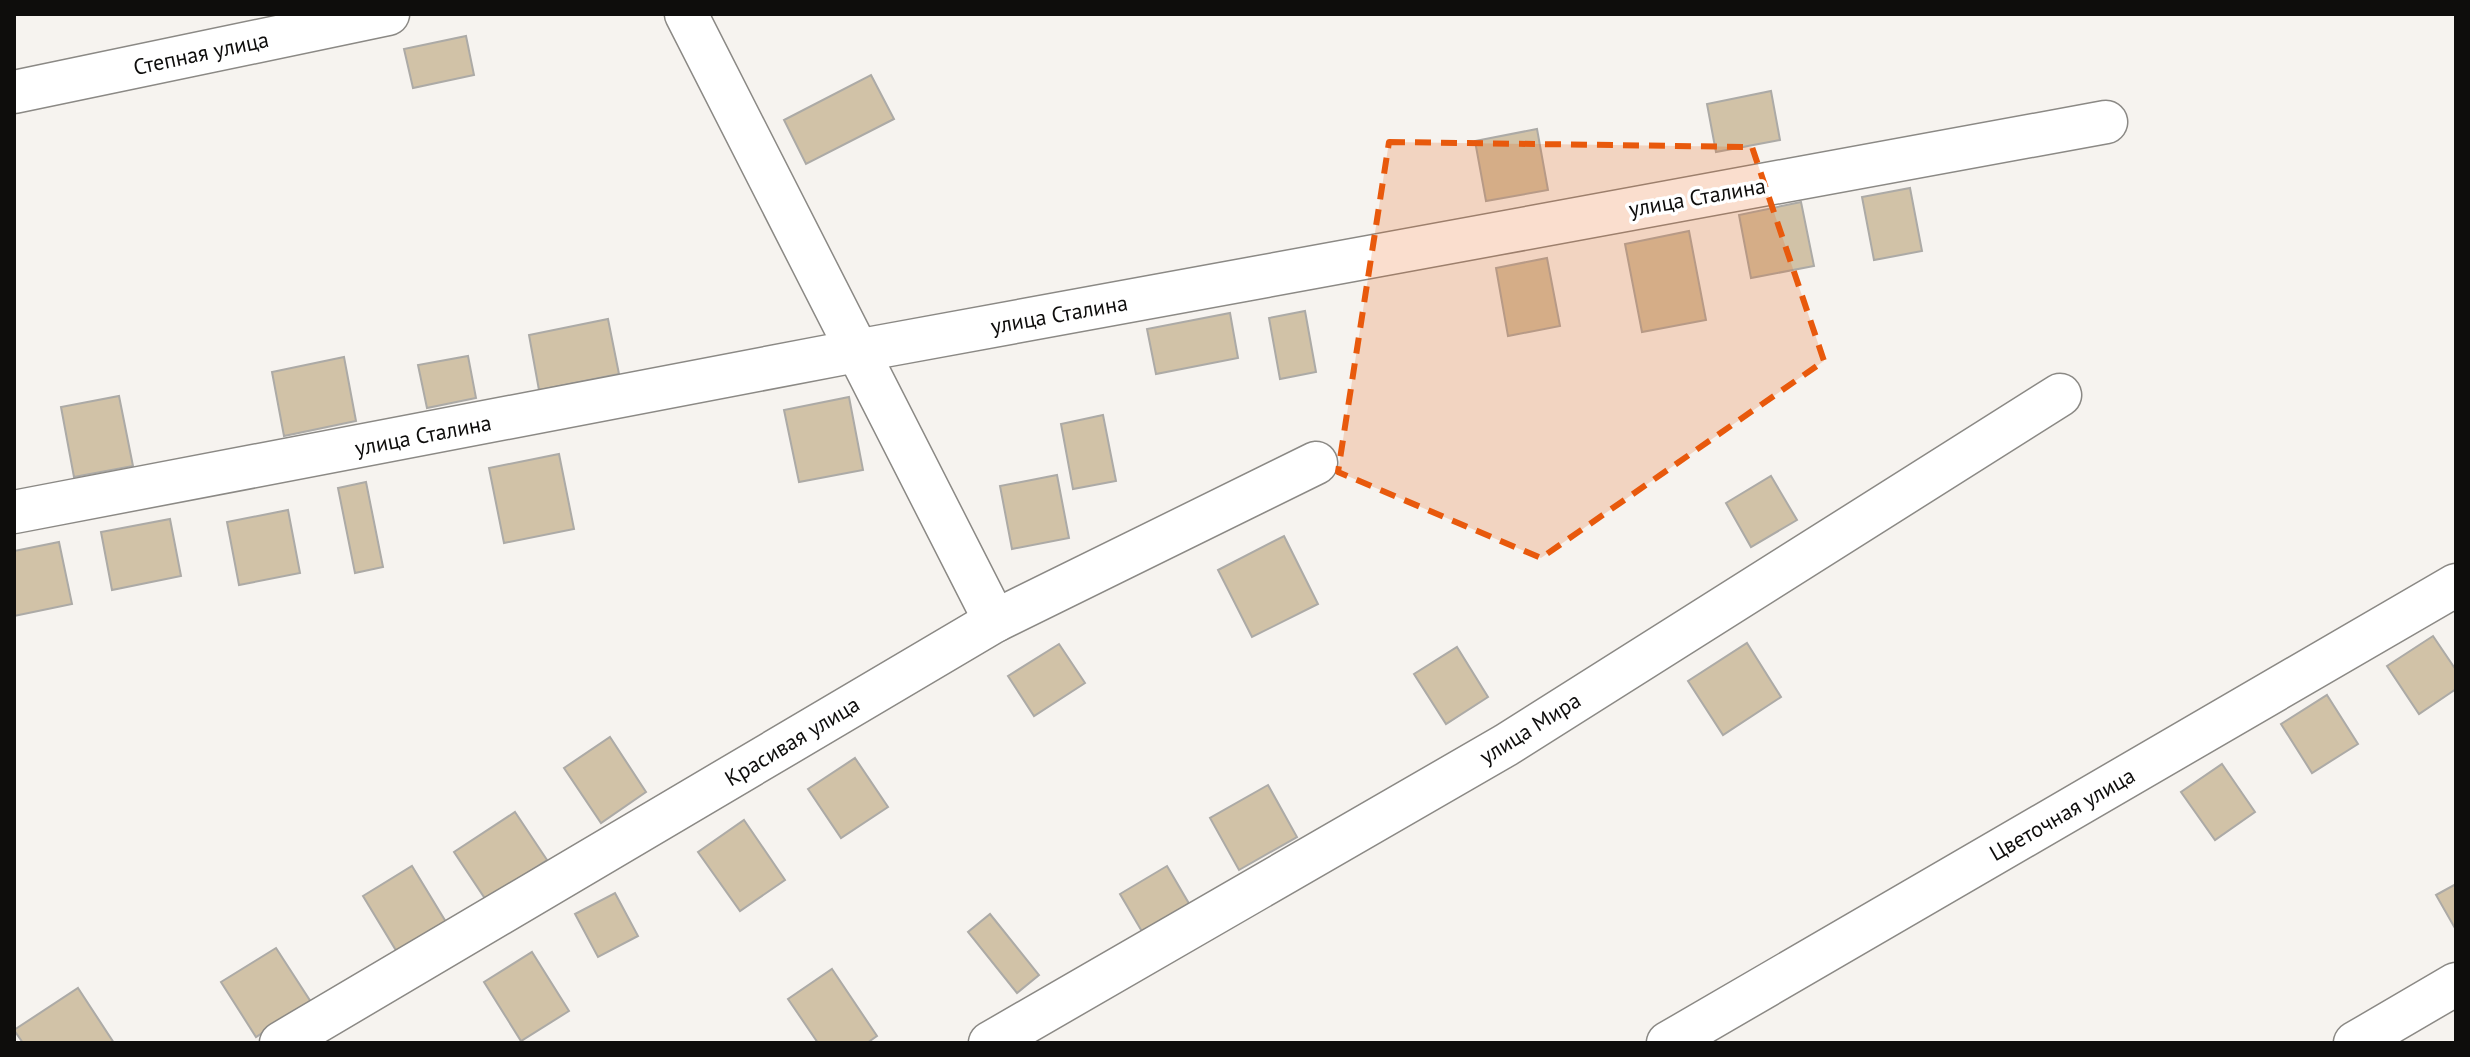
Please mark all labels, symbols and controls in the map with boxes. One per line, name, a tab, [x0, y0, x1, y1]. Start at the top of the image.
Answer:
street label: Степная улица	[131, 25, 271, 81]
street label: улица Сталина	[1626, 171, 1768, 223]
street label: улица Сталина	[988, 288, 1130, 340]
street label: улица Сталина	[352, 408, 494, 462]
street label: улица Мира	[1474, 686, 1586, 770]
street label: Красивая улица	[719, 690, 865, 792]
street label: Цветочная улица	[1984, 761, 2140, 867]

